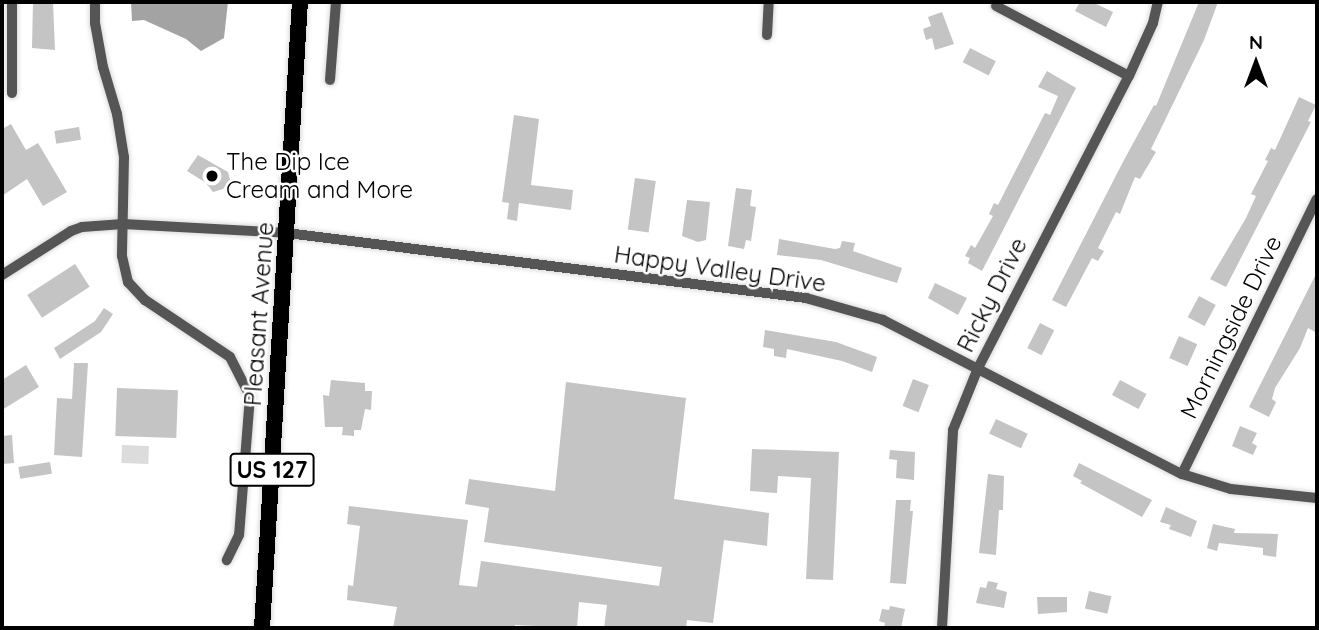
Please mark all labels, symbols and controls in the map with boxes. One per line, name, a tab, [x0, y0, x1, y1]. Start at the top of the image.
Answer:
north arrow	[1221, 28, 1291, 98]
text: N	[1249, 30, 1263, 54]
place label: The Dip Ice Cream and More	[226, 148, 413, 204]
marker: The Dip Ice Cream and More	[204, 168, 220, 184]
street label: Pleasant Avenue	[238, 221, 280, 407]
street label: Morningside Drive	[1174, 231, 1288, 423]
street label: Ricky Drive	[951, 233, 1033, 357]
street label: Happy Valley Drive	[612, 240, 828, 298]
road number: US 127	[228, 450, 316, 490]

